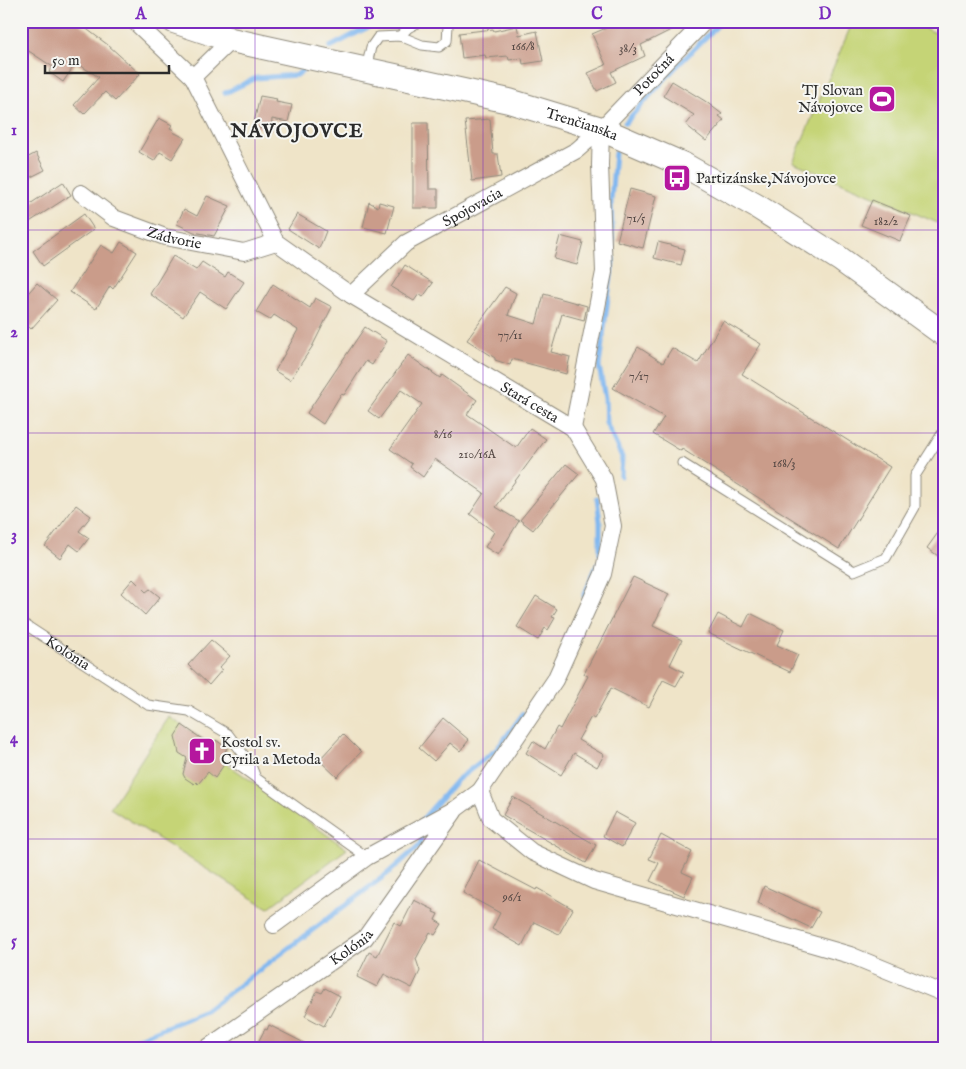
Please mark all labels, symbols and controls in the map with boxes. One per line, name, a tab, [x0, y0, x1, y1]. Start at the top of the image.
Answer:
text: A	[135, 5, 148, 25]
text: B	[364, 5, 375, 25]
text: C	[591, 5, 603, 25]
text: D	[819, 5, 832, 25]
house number: 166/8	[511, 39, 535, 54]
house number: 38/3	[619, 41, 637, 56]
scale bar	[45, 42, 169, 74]
street label: Potočná	[629, 49, 678, 99]
text: 50 m	[52, 51, 80, 70]
place label: TJ Slovan Návojovce	[798, 81, 863, 117]
sports icon: TJ Slovan Návojovce	[867, 84, 897, 114]
street label: Trenčianska	[543, 103, 621, 145]
district label: NÁVOJOVCE	[229, 119, 364, 144]
text: 1	[11, 121, 17, 141]
bus stop icon: Partizánske,Návojovce	[662, 163, 692, 193]
place label: Partizánske,Návojovce	[696, 169, 836, 188]
street label: Spojovacia	[439, 183, 506, 231]
house number: 71/5	[627, 211, 646, 226]
house number: 182/2	[874, 214, 899, 229]
street label: Zádvorie	[144, 222, 203, 253]
text: 2	[10, 323, 18, 343]
house number: 77/11	[498, 328, 522, 343]
house number: 7/17	[629, 369, 649, 384]
street label: Stará cesta	[497, 377, 563, 427]
house number: 8/16	[434, 427, 453, 442]
house number: 210/16A	[458, 447, 497, 462]
house number: 168/3	[773, 456, 795, 471]
text: 3	[11, 526, 17, 546]
street label: Kolónia	[42, 631, 94, 674]
text: 4	[10, 729, 19, 749]
place label: Kostol sv. Cyrila a Metoda	[221, 733, 321, 769]
church icon: Kostol sv. Cyrila a Metoda	[187, 736, 217, 766]
house number: 96/1	[502, 890, 521, 905]
street label: Kolónia	[326, 925, 378, 969]
text: 5	[11, 932, 17, 952]

